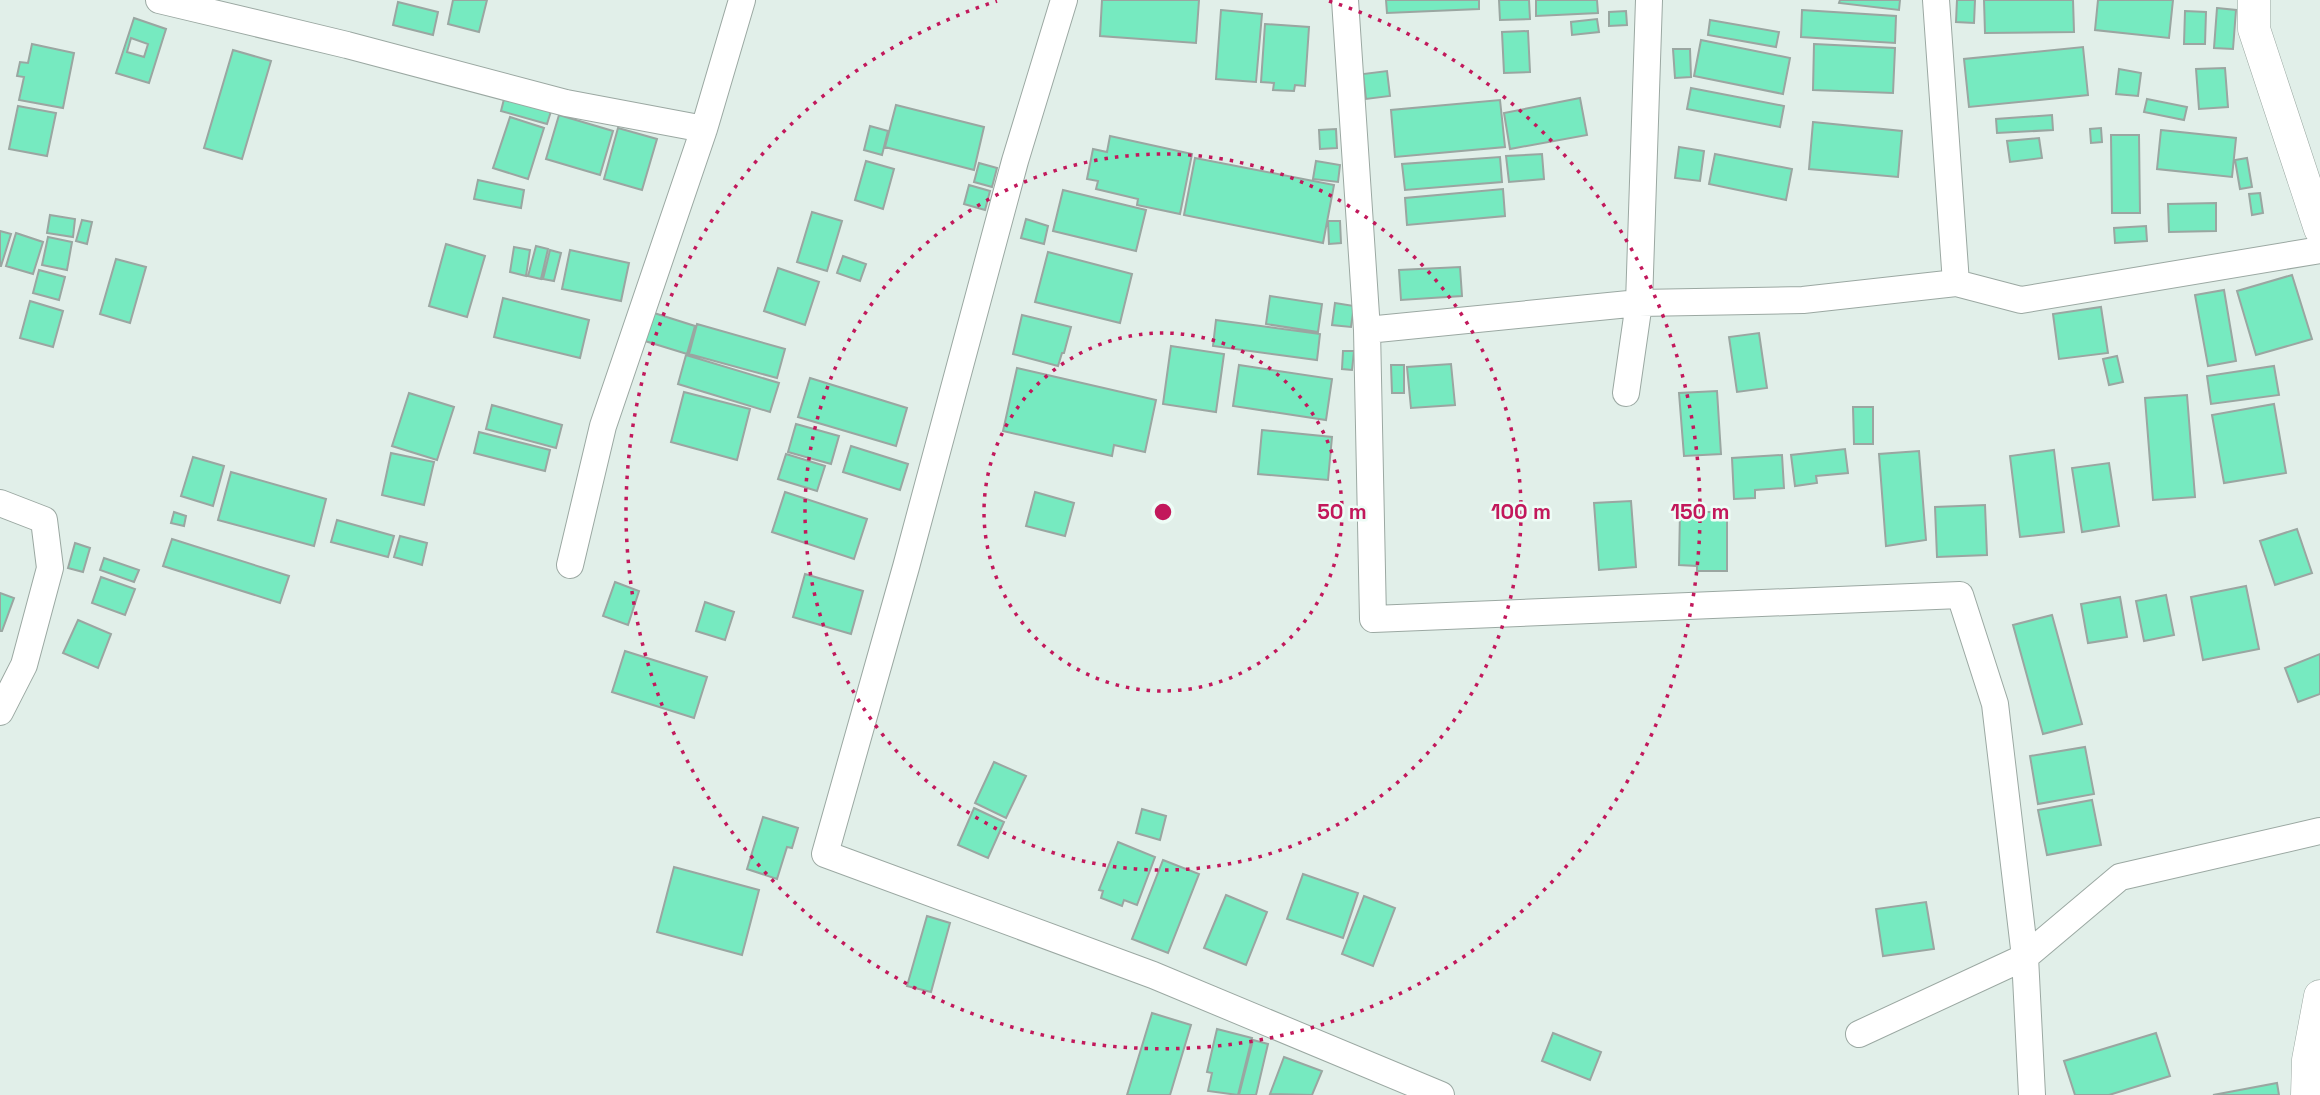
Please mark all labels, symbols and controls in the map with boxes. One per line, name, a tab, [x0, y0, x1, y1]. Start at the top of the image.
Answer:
text: 50 m	[1317, 498, 1367, 525]
text: 100 m	[1491, 498, 1551, 525]
text: 150 m	[1671, 498, 1729, 525]
centre of rings	[1151, 500, 1175, 524]

